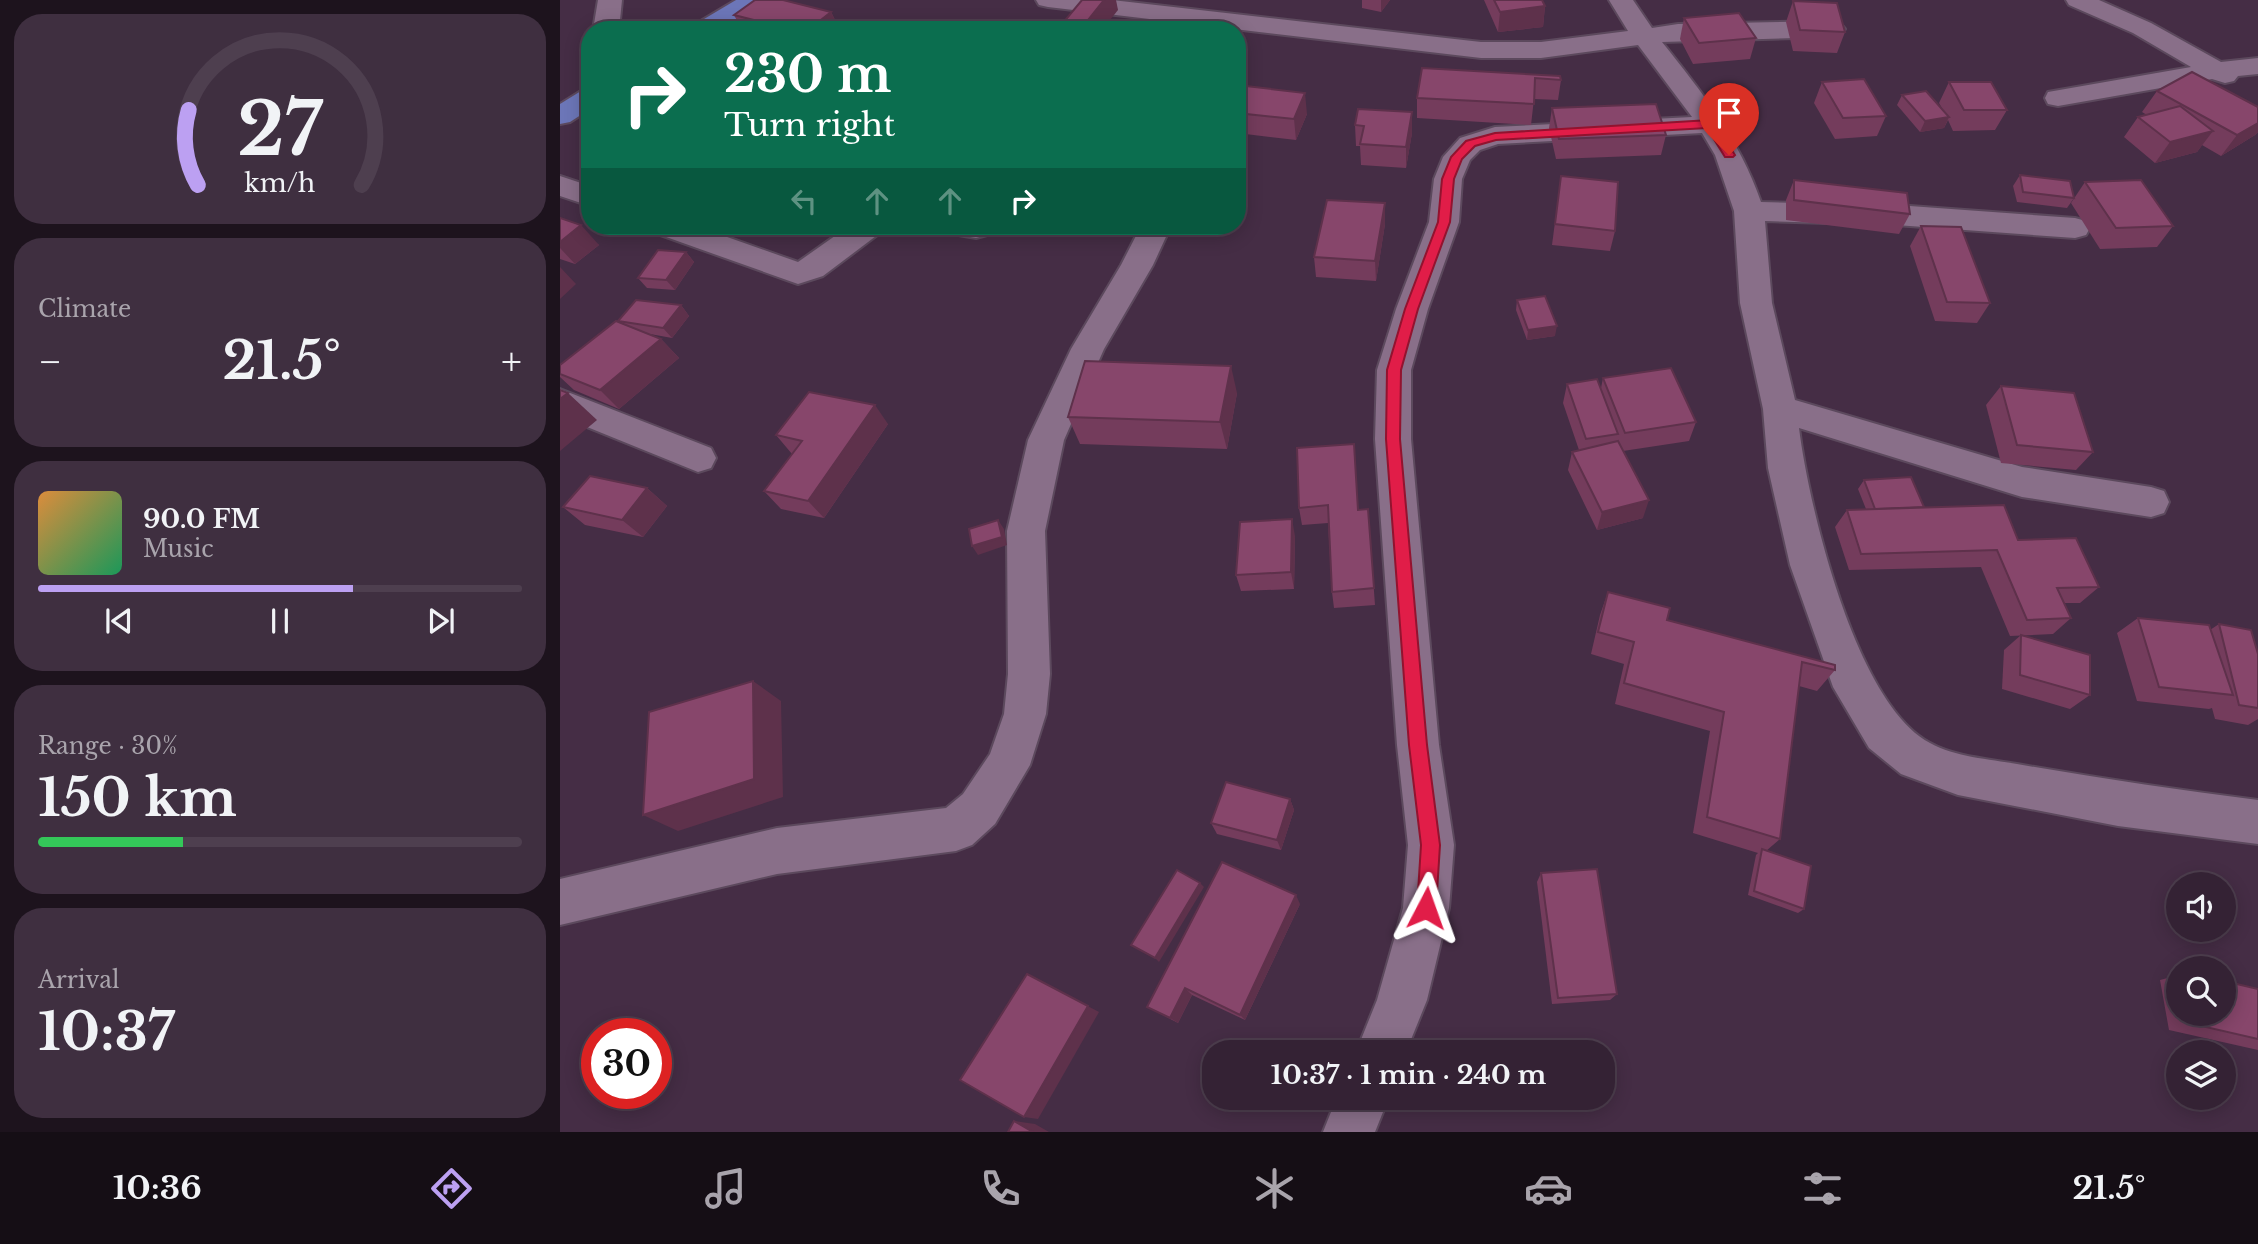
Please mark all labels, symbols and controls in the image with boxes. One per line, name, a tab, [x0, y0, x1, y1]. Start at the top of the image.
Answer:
text: 230 m	[724, 44, 891, 105]
icon: right	[609, 49, 700, 140]
pin	[1699, 83, 1759, 155]
text: 27	[238, 84, 324, 175]
icon: arrive	[1710, 94, 1748, 132]
text: Turn right	[724, 105, 895, 145]
text: km/h	[245, 168, 315, 199]
icon: left	[785, 182, 823, 220]
icon: ahead	[858, 182, 896, 220]
icon: ahead	[931, 182, 969, 220]
icon: right	[1004, 182, 1042, 220]
text: Climate	[38, 295, 131, 323]
text: 21.5°	[222, 329, 341, 393]
text: −	[38, 338, 62, 385]
text: +	[501, 338, 522, 385]
text: 90.0 FM	[143, 503, 260, 535]
text: Music	[143, 535, 214, 563]
icon: previous	[100, 602, 138, 640]
icon: pause	[261, 602, 299, 640]
icon: next	[422, 602, 460, 640]
text: Range · 30%	[38, 732, 177, 760]
text: 150 km	[38, 766, 237, 830]
position arrow	[1389, 871, 1463, 945]
map controls	[2166, 872, 2236, 1110]
button: sound	[2166, 872, 2236, 942]
button: search	[2166, 956, 2236, 1026]
text: Arrival	[38, 966, 119, 994]
text: 10:37	[38, 1000, 175, 1064]
speed limit sign: 30	[581, 1018, 672, 1109]
button: layers	[2166, 1040, 2236, 1110]
text: 10:37 · 1 min · 240 m	[1271, 1059, 1546, 1091]
icon: directions	[427, 1164, 476, 1213]
icon: music	[701, 1164, 750, 1213]
icon: phone	[976, 1164, 1025, 1213]
icon: climate	[1250, 1164, 1299, 1213]
icon: car	[1524, 1164, 1573, 1213]
icon: filters	[1798, 1164, 1847, 1213]
text: 10:36	[113, 1168, 202, 1208]
text: 21.5°	[2073, 1168, 2145, 1208]

